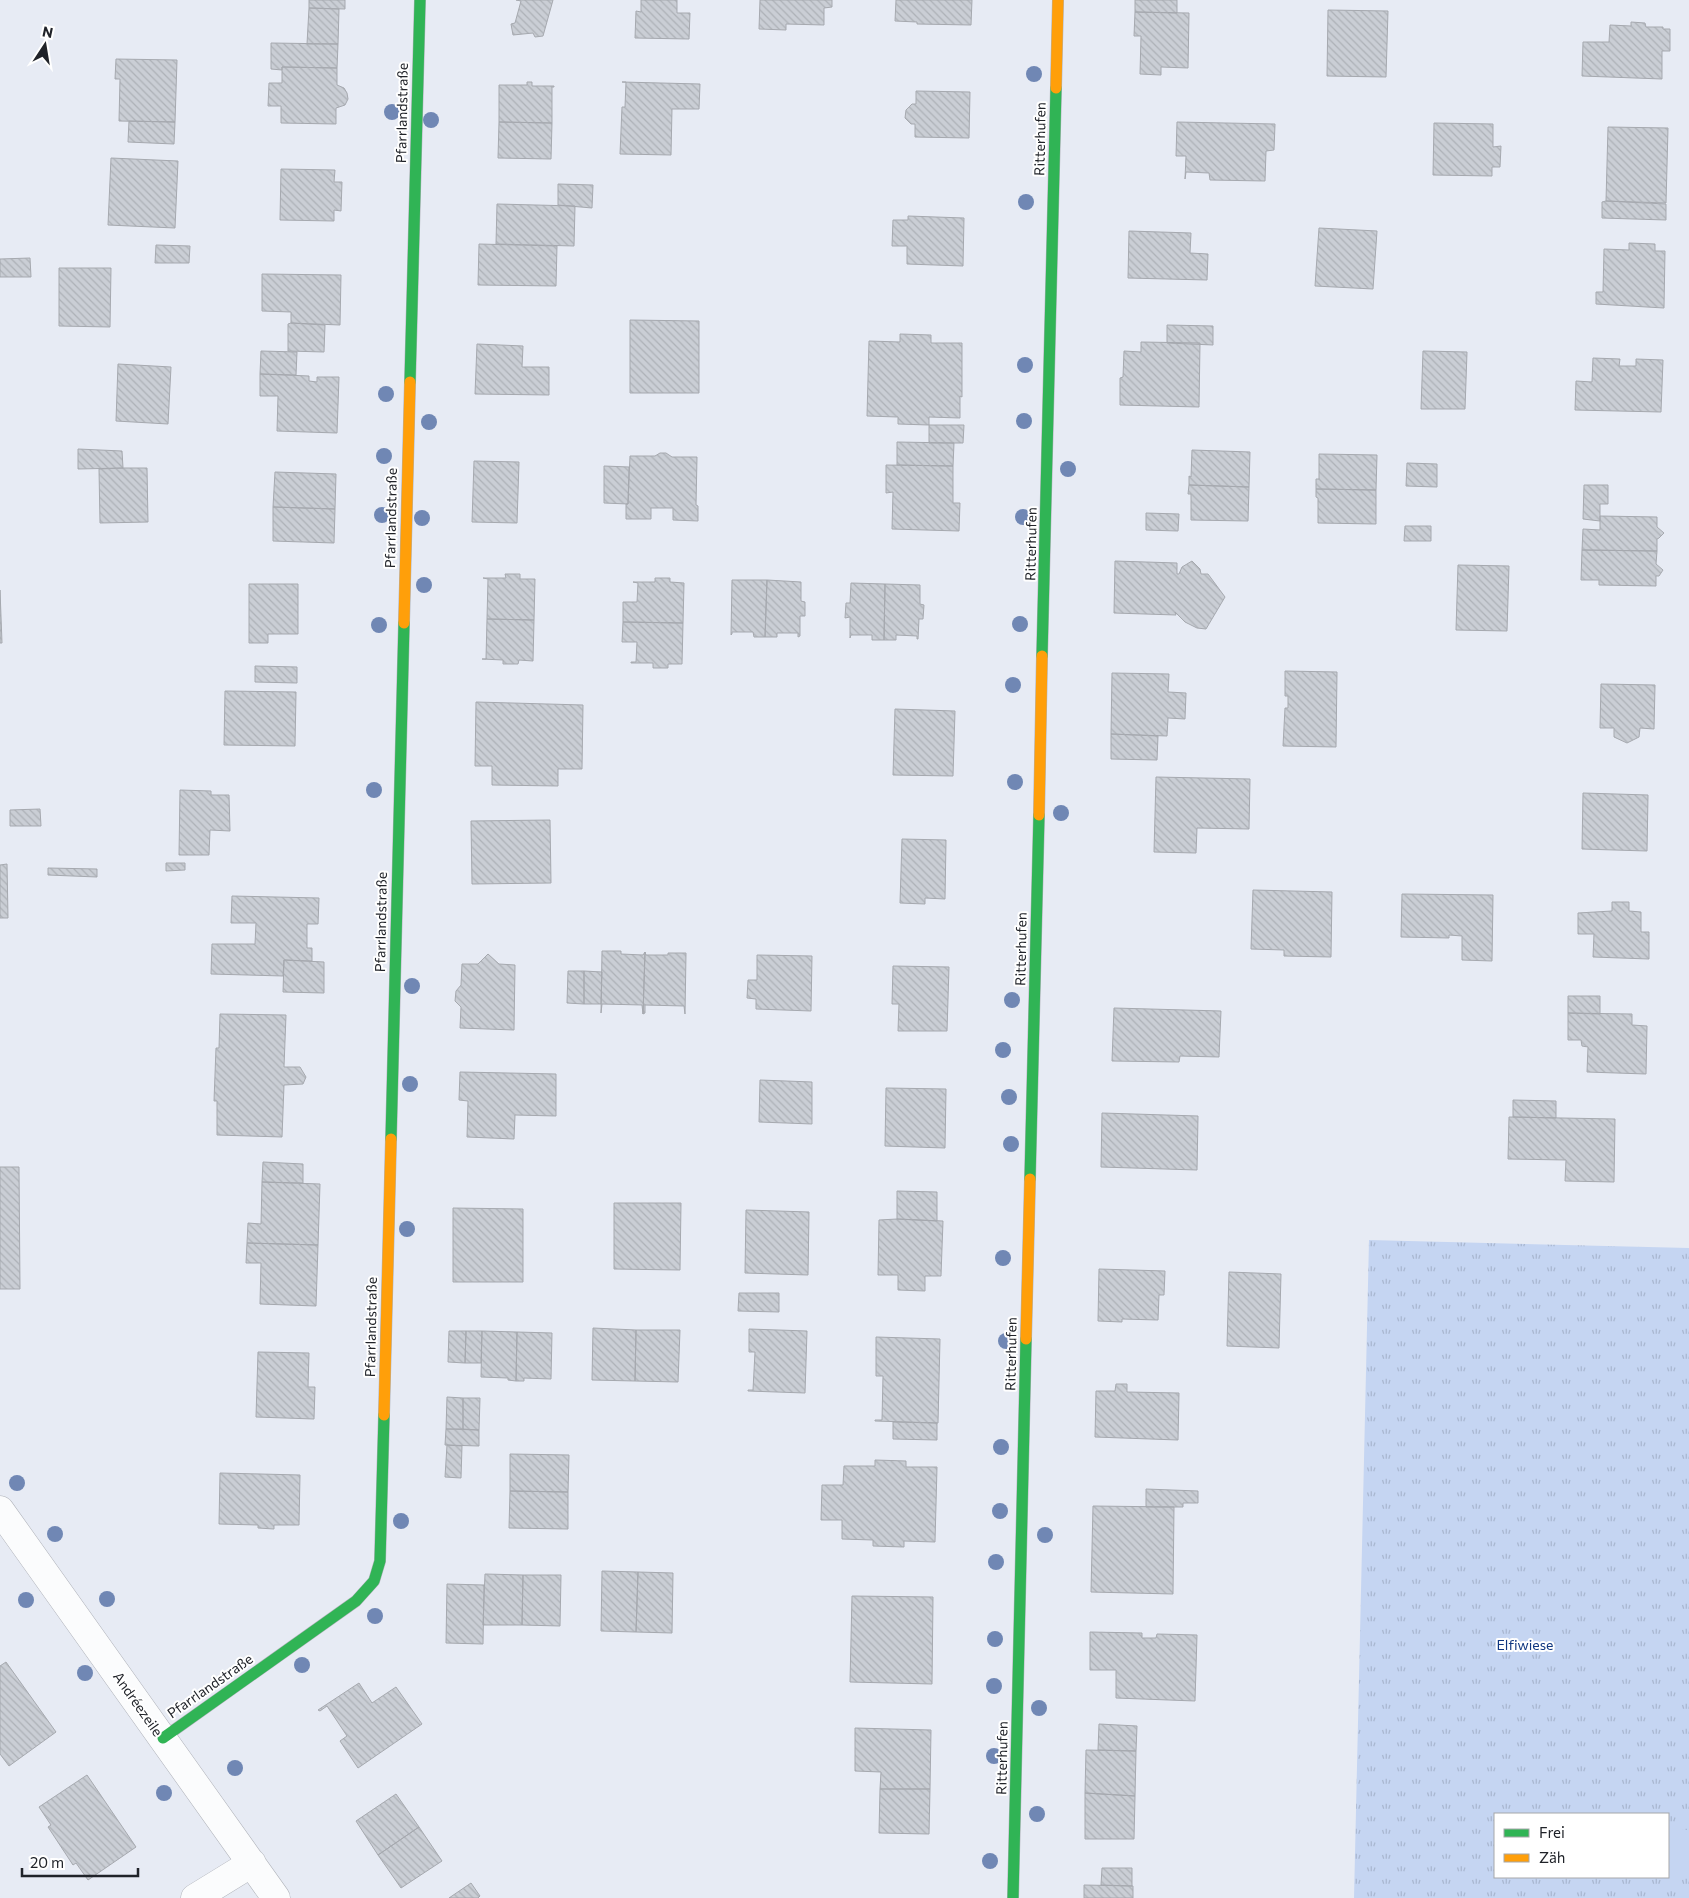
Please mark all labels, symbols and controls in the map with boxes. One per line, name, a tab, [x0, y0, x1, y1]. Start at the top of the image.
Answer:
north arrow	[20, 20, 70, 70]
text: N	[41, 22, 55, 41]
street label: Pfarrlandstraße	[392, 63, 411, 163]
street label: Ritterhufen	[1030, 102, 1049, 176]
street label: Pfarrlandstraße	[381, 468, 400, 568]
street label: Ritterhufen	[1021, 507, 1040, 581]
street label: Pfarrlandstraße	[371, 872, 390, 972]
street label: Ritterhufen	[1011, 912, 1030, 986]
street label: Pfarrlandstraße	[361, 1277, 380, 1377]
street label: Ritterhufen	[1001, 1317, 1020, 1391]
park label: Elfiwiese	[1497, 1636, 1553, 1653]
street label: Pfarrlandstraße	[164, 1650, 256, 1721]
street label: Andréezeile	[110, 1668, 167, 1739]
street label: Ritterhufen	[992, 1721, 1011, 1795]
legend	[1494, 1813, 1669, 1878]
text: Frei	[1539, 1823, 1565, 1841]
scale bar	[22, 1846, 139, 1878]
text: Zäh	[1539, 1848, 1565, 1866]
text: 20 m	[30, 1853, 64, 1871]

